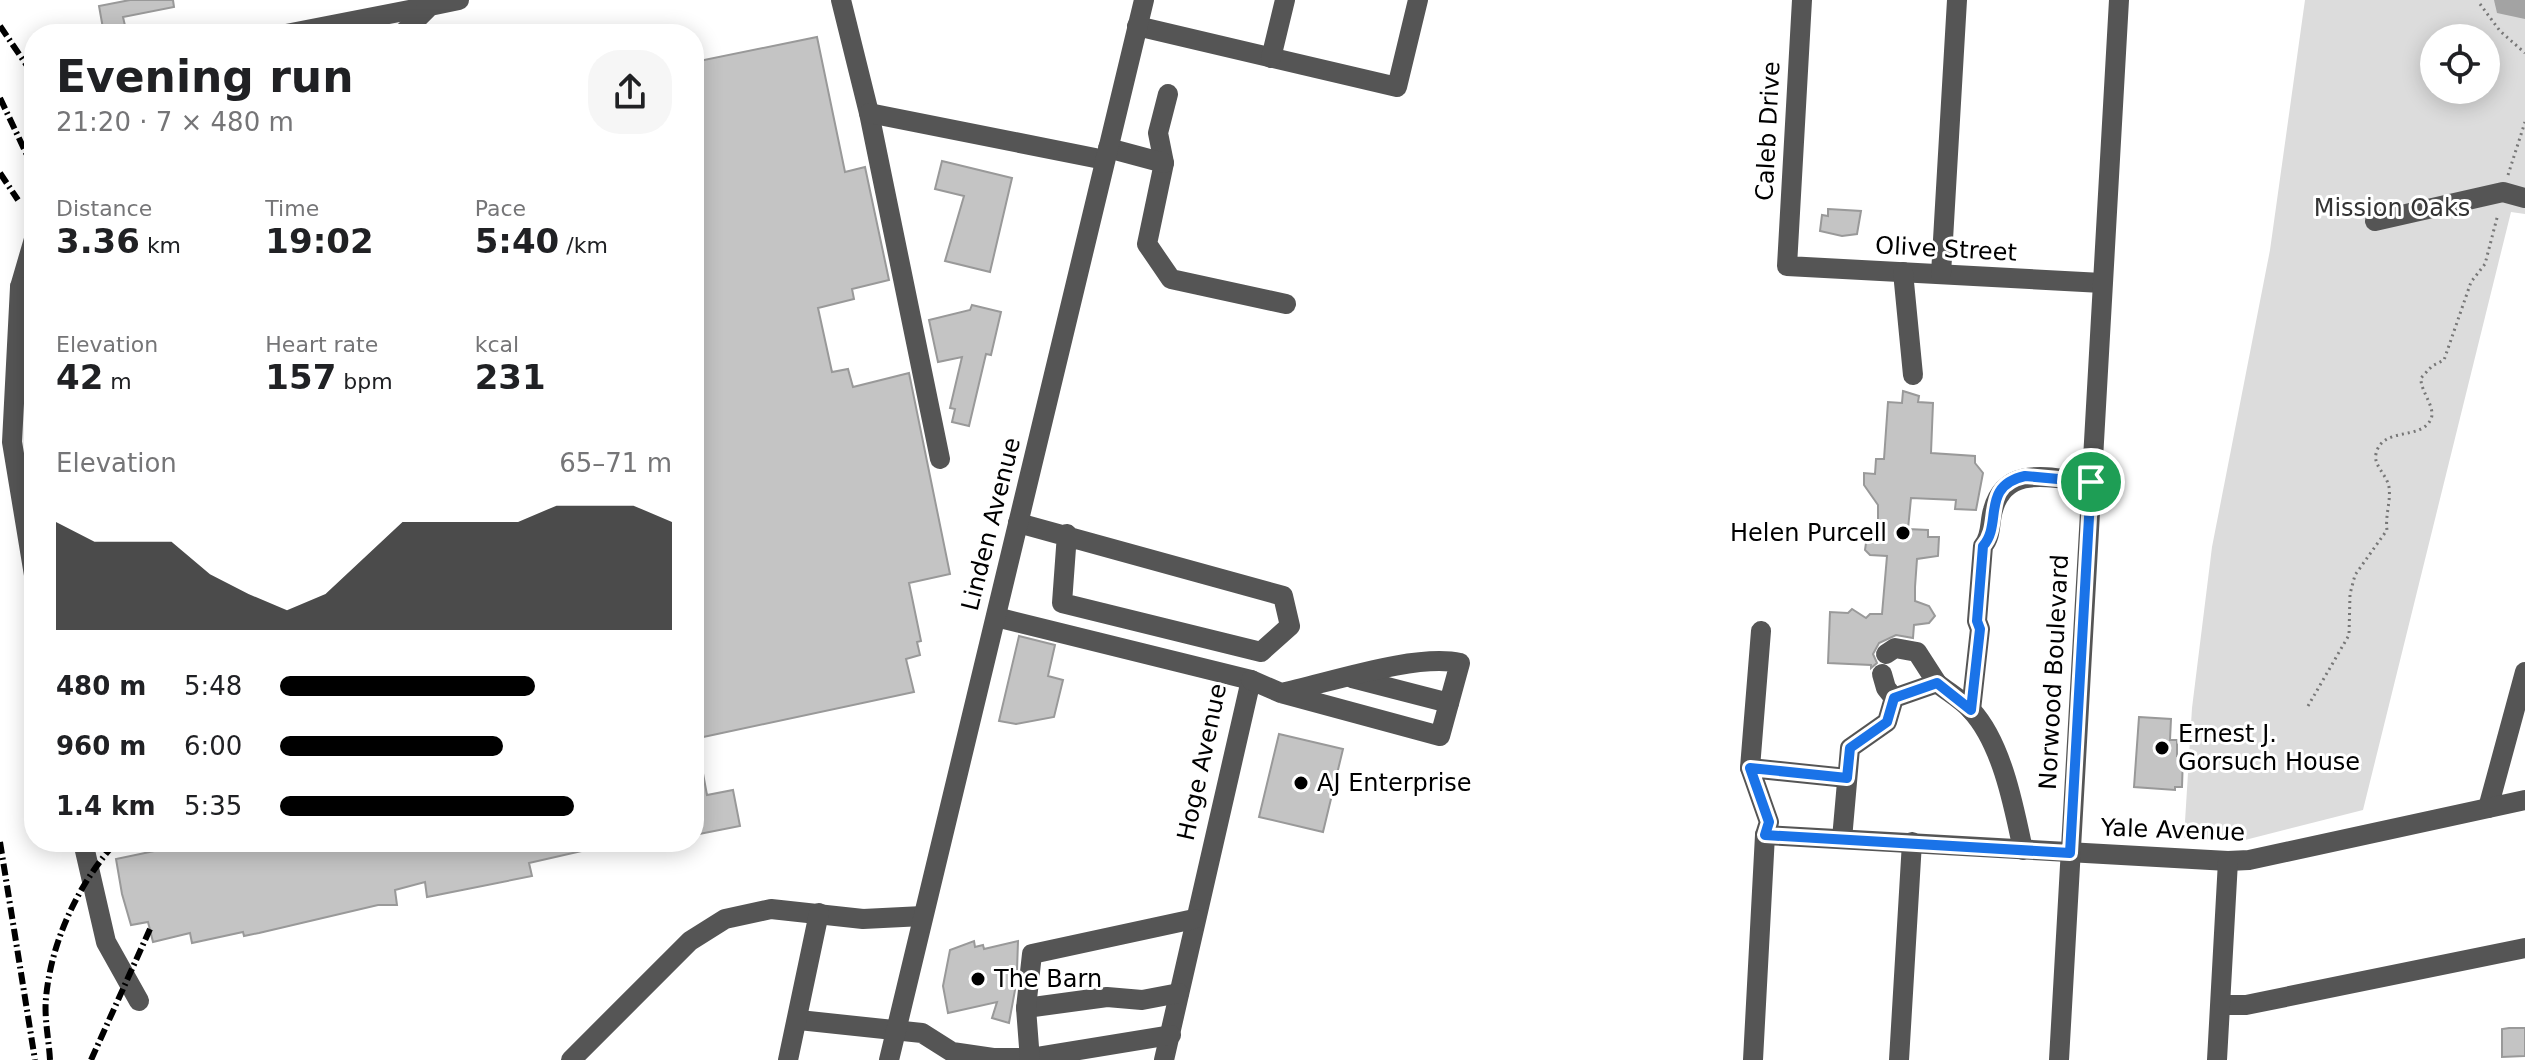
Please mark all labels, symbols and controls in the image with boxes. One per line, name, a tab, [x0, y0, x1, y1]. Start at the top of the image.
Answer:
map controls	[2420, 24, 2500, 104]
button: locate	[2420, 24, 2500, 104]
button: share	[588, 50, 672, 134]
text: Evening run	[56, 51, 353, 102]
street label: Caleb Drive	[1750, 60, 1786, 202]
text: 21:20 · 7 × 480 m	[56, 107, 294, 137]
park label: Mission Oaks	[2314, 194, 2470, 222]
text: Distance	[56, 196, 152, 221]
text: Time	[265, 196, 319, 221]
text: Pace	[475, 196, 526, 221]
text: 3.36	[56, 221, 140, 261]
text: 19:02	[265, 221, 374, 261]
text: 5:40	[475, 221, 559, 261]
street label: Olive Street	[1874, 231, 2018, 267]
text: km	[140, 233, 181, 258]
text: /km	[559, 233, 608, 258]
text: Elevation	[56, 332, 158, 357]
text: Heart rate	[265, 332, 378, 357]
text: kcal	[475, 332, 519, 357]
text: 42	[56, 357, 103, 397]
text: 157	[265, 357, 336, 397]
text: 231	[475, 357, 546, 397]
text: m	[103, 369, 132, 394]
text: bpm	[336, 369, 393, 394]
street label: Linden Avenue	[956, 435, 1026, 613]
text: Elevation	[56, 448, 177, 478]
text: 65–71 m	[559, 448, 672, 478]
pin	[2057, 448, 2125, 516]
icon: arrive	[2069, 460, 2113, 504]
place label: Helen Purcell	[1730, 519, 1887, 547]
marker: Helen Purcell	[1894, 524, 1912, 542]
street label: Norwood Boulevard	[2034, 554, 2074, 790]
text: 480 m	[56, 671, 146, 701]
text: 5:48	[184, 671, 242, 701]
street label: Hoge Avenue	[1172, 681, 1232, 843]
place label: Ernest J. Gorsuch House	[2178, 720, 2360, 776]
text: 960 m	[56, 731, 146, 761]
text: 6:00	[184, 731, 242, 761]
marker: Ernest J. Gorsuch House	[2153, 739, 2171, 757]
place label: AJ Enterprise	[1317, 769, 1472, 797]
marker: AJ Enterprise	[1292, 774, 1310, 792]
text: 1.4 km	[56, 791, 156, 821]
text: 5:35	[184, 791, 242, 821]
street label: Yale Avenue	[2099, 813, 2246, 847]
place label: The Barn	[993, 965, 1102, 993]
marker: The Barn	[969, 970, 987, 988]

